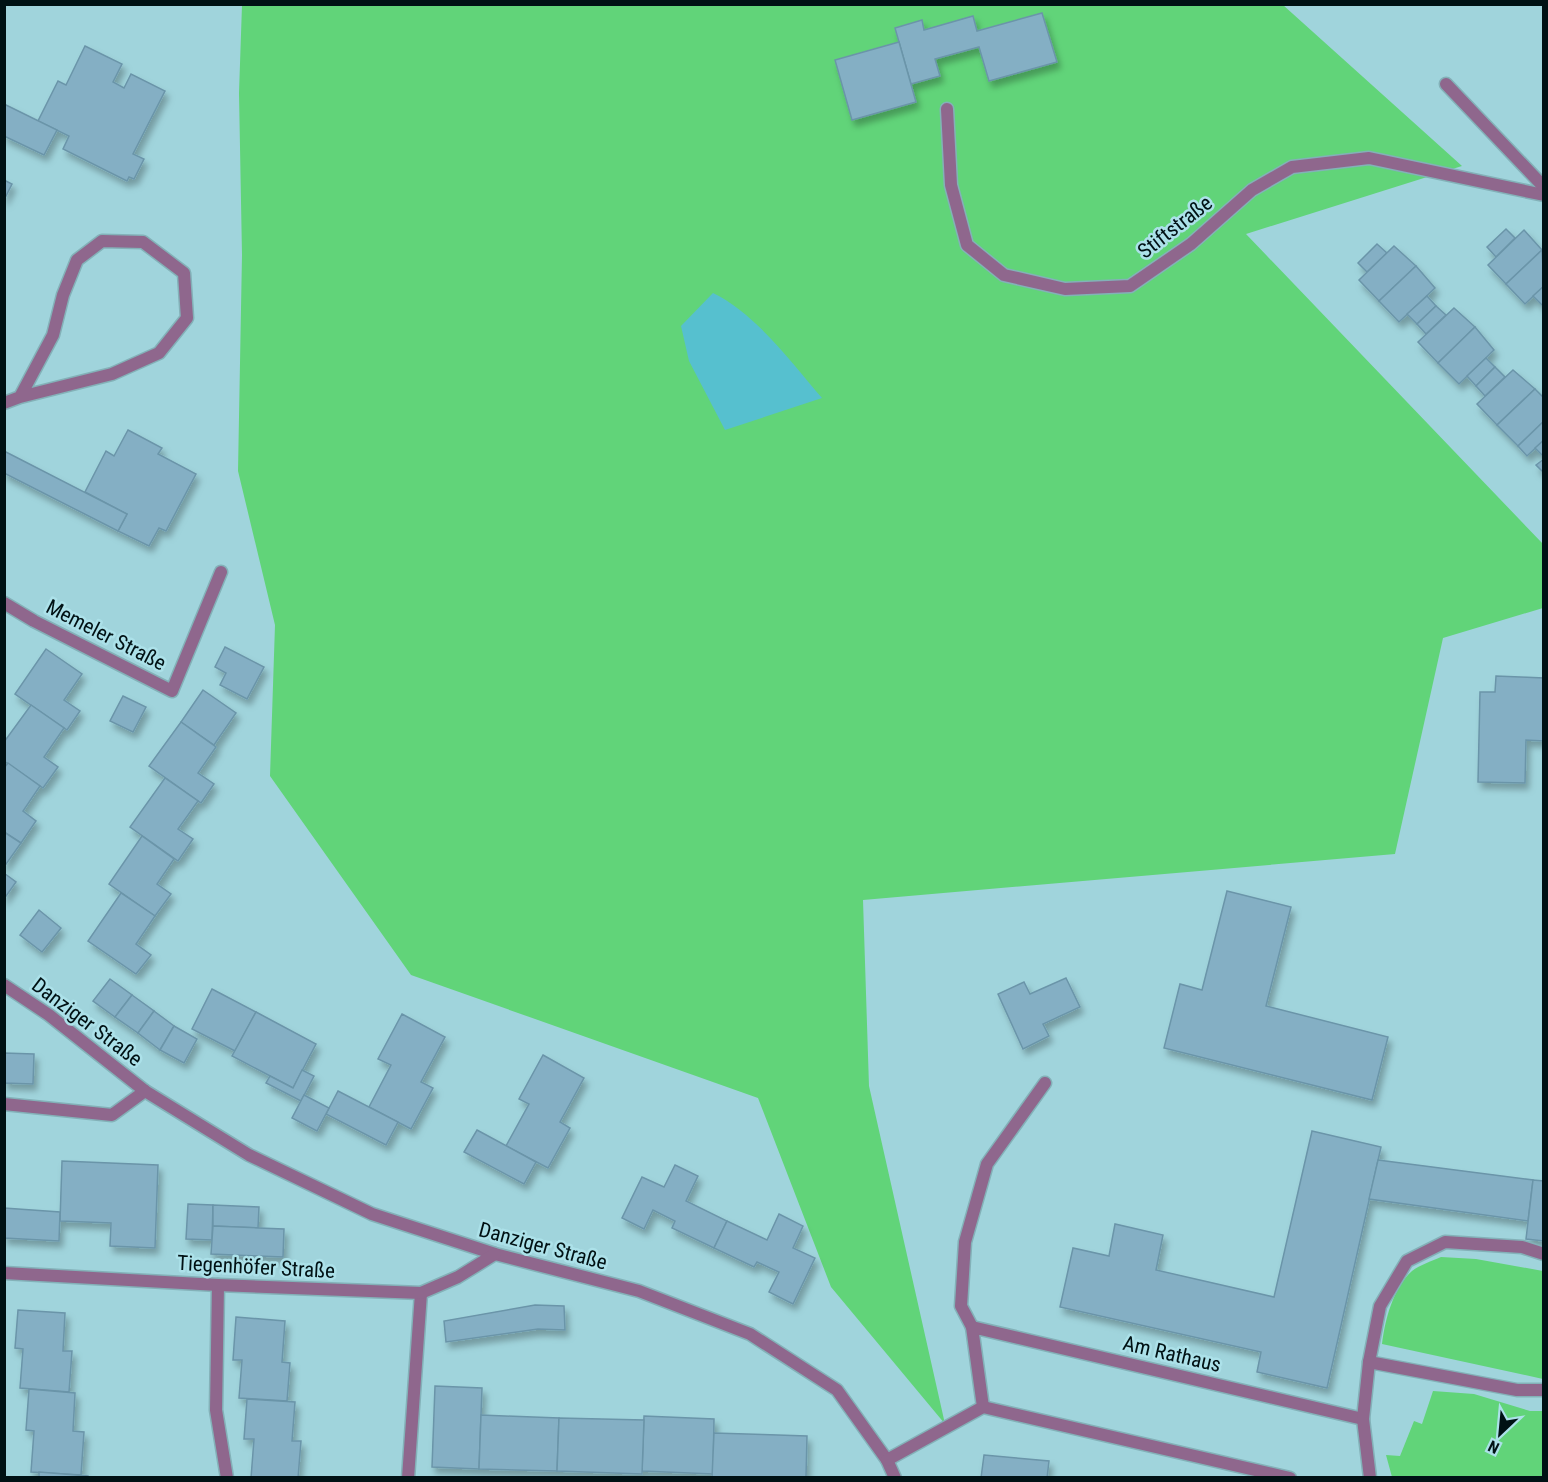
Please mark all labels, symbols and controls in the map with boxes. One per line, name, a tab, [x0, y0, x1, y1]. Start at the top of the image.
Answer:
street label: Stiftstraße	[1133, 191, 1217, 263]
street label: Memeler Straße	[42, 595, 170, 676]
street label: Danziger Straße	[27, 973, 147, 1071]
street label: Danziger Straße	[476, 1217, 610, 1275]
street label: Tiegenhöfer Straße	[176, 1251, 336, 1283]
street label: Am Rathaus	[1121, 1331, 1223, 1377]
north arrow	[1470, 1404, 1530, 1464]
text: N	[1485, 1436, 1502, 1458]

